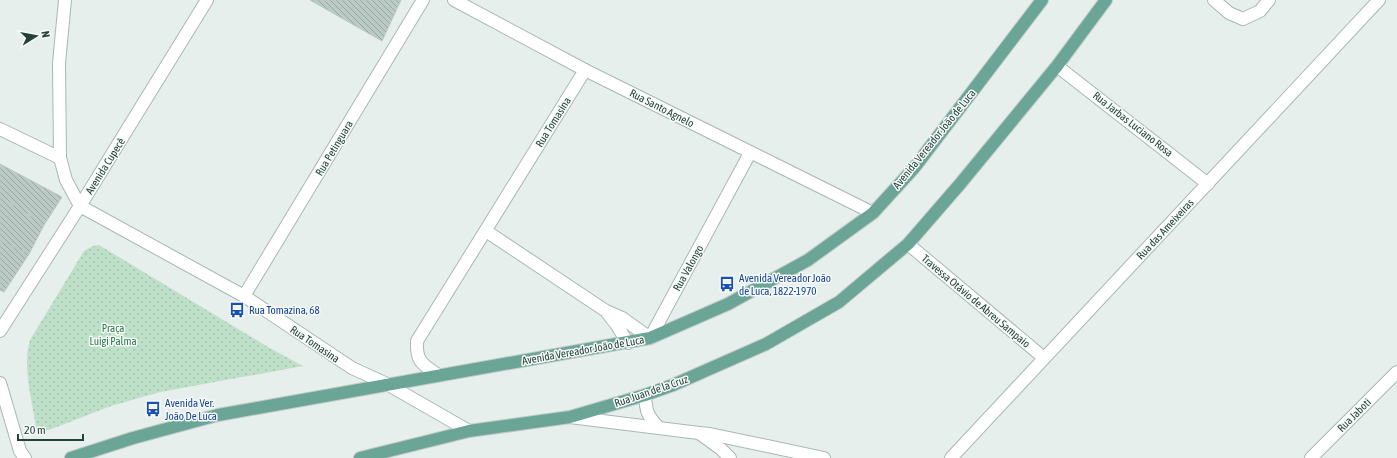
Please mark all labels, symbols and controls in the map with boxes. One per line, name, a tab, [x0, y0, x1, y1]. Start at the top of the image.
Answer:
north arrow	[16, 16, 56, 56]
text: N	[39, 30, 52, 38]
street label: Rua Santo Agnelo	[628, 87, 696, 129]
street label: Avenida Vereador João de Luca	[890, 87, 978, 191]
street label: Rua Jarbas Luciano Rosa	[1091, 89, 1175, 159]
street label: Rua Tomasina	[533, 95, 573, 149]
street label: Rua Petinguara	[313, 118, 355, 178]
street label: Avenida Cupecê	[83, 136, 127, 196]
street label: Rua das Ameixeiras	[1134, 196, 1196, 262]
street label: Rua Valongo	[670, 243, 706, 293]
street label: Travessa Otávio de Abreu Sampaio	[919, 252, 1033, 350]
place label: Avenida Vereador João de Luca, 1822-1970	[739, 272, 831, 297]
bus stop icon: Avenida Vereador João de Luca, 1822-1970	[718, 275, 736, 293]
bus stop icon: Rua Tomazina, 68	[228, 301, 246, 319]
place label: Rua Tomazina, 68	[249, 304, 320, 316]
park label: Praça Luigi Palma	[89, 322, 137, 347]
street label: Rua Tomasina	[288, 323, 342, 365]
street label: Avenida Vereador João de Luca	[521, 333, 645, 367]
street label: Rua Juan de la Cruz	[613, 373, 689, 409]
street label: Rua Jaboti	[1335, 396, 1373, 434]
place label: Avenida Ver. João De Luca	[165, 397, 217, 422]
bus stop icon: Avenida Ver. João De Luca	[144, 400, 162, 418]
scale bar	[18, 416, 83, 442]
text: 20 m	[24, 423, 46, 437]

